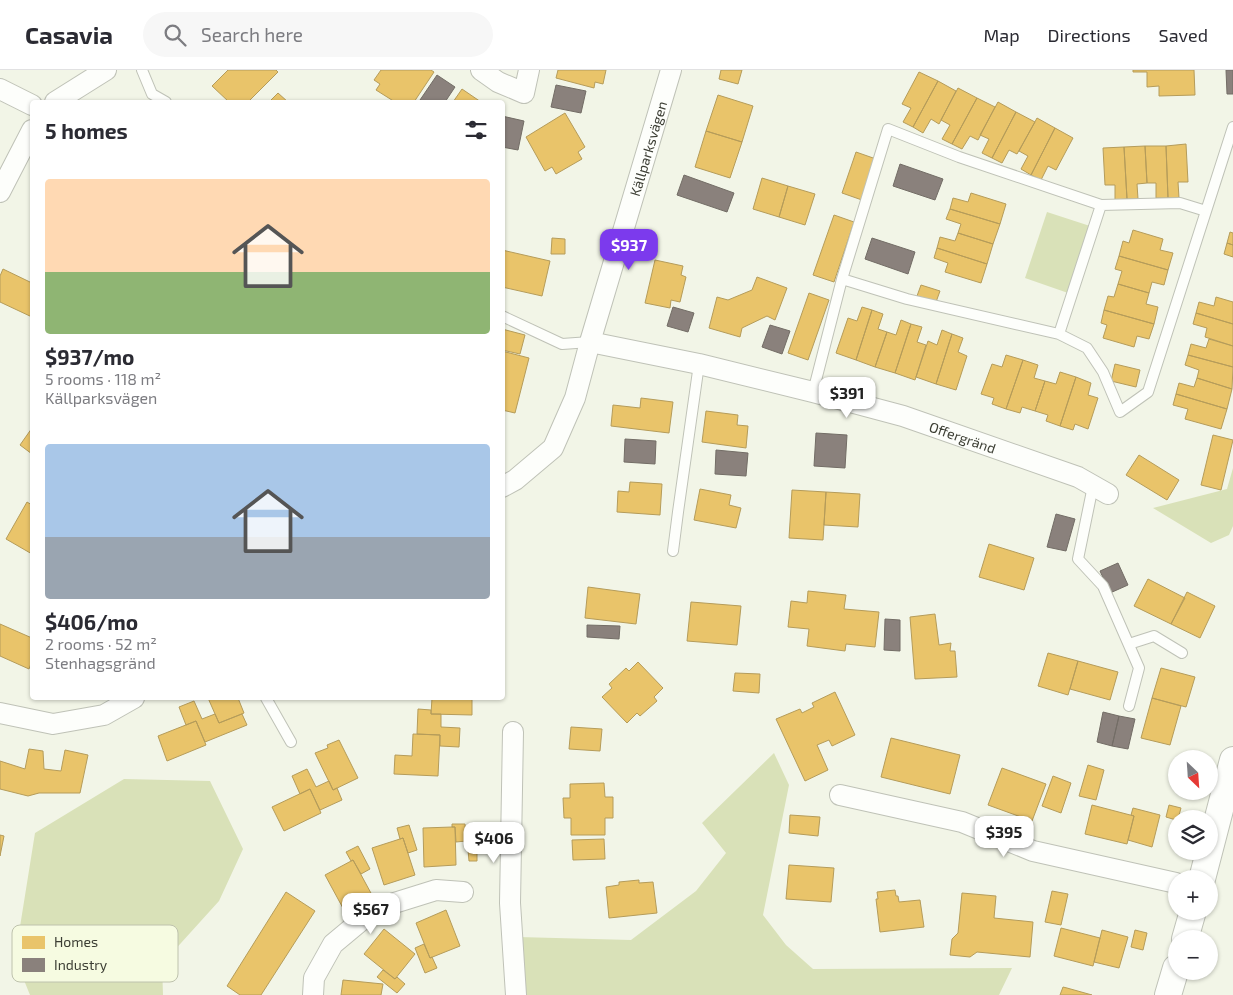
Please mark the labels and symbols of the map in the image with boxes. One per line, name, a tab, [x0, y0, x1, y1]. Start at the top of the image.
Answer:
street label: Källparksvägen	[625, 99, 670, 198]
pin: $937	[599, 228, 659, 271]
pin: $391	[817, 376, 877, 419]
street label: Offergränd	[927, 417, 998, 456]
north arrow	[1168, 750, 1218, 800]
pin: $395	[974, 816, 1034, 858]
pin: $406	[464, 822, 524, 864]
pin: $567	[341, 892, 401, 935]
legend	[12, 925, 178, 982]
text: Homes	[54, 933, 98, 950]
text: Industry	[54, 956, 108, 973]

